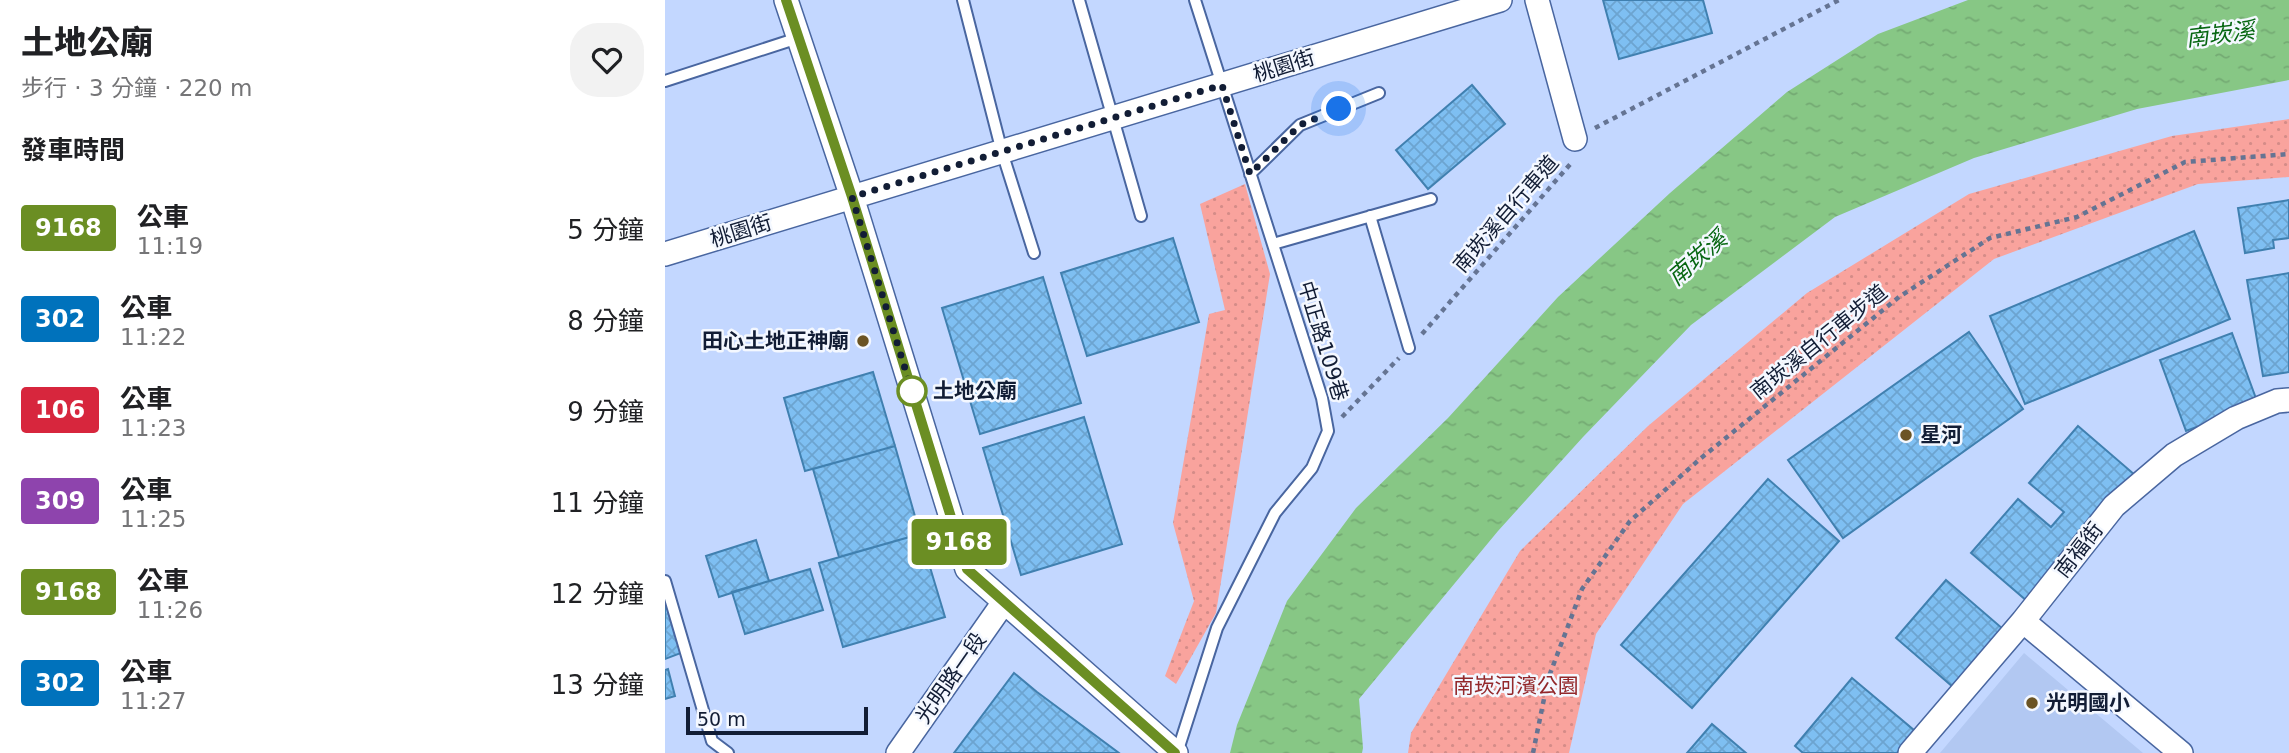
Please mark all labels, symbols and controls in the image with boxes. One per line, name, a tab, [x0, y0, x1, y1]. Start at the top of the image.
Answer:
water label: 南崁溪	[2184, 17, 2259, 51]
text: 土地公廟	[21, 23, 153, 62]
button: heart	[570, 23, 644, 97]
street label: 桃園街	[1250, 45, 1318, 87]
text: 步行 · 3 分鐘 · 220 m	[21, 75, 252, 101]
your location	[1321, 91, 1356, 126]
text: 發車時間	[21, 135, 125, 165]
street label: 南崁溪自行車道	[1449, 151, 1563, 277]
text: 公車	[137, 202, 189, 232]
street label: 桃園街	[707, 210, 775, 252]
text: 9168	[35, 214, 102, 242]
text: 5 分鐘	[567, 215, 644, 245]
water label: 南崁溪	[1662, 224, 1734, 290]
text: 11:19	[137, 233, 203, 259]
street label: 中正路109巷	[1293, 278, 1353, 404]
street label: 南崁溪自行車步道	[1746, 280, 1892, 404]
text: 公車	[120, 293, 172, 323]
text: 302	[35, 305, 85, 333]
text: 8 分鐘	[567, 306, 644, 336]
text: 11:22	[120, 324, 186, 350]
place label: 田心土地正神廟	[702, 329, 849, 353]
marker: 田心土地正神廟	[855, 333, 871, 349]
marker: 土地公廟	[897, 376, 927, 406]
place label: 土地公廟	[933, 379, 1017, 403]
text: 公車	[120, 384, 172, 414]
text: 106	[35, 396, 85, 424]
text: 9 分鐘	[567, 397, 644, 427]
text: 11:23	[120, 415, 186, 441]
place label: 星河	[1920, 423, 1962, 447]
marker: 星河	[1898, 427, 1914, 443]
text: 公車	[120, 475, 172, 505]
text: 309	[35, 487, 85, 515]
text: 11 分鐘	[551, 488, 644, 518]
text: 11:25	[120, 506, 186, 532]
street label: 南福街	[2050, 518, 2108, 582]
line badge: 9168	[910, 519, 1008, 565]
text: 9168	[926, 528, 992, 556]
text: 公車	[137, 566, 189, 596]
text: 9168	[35, 578, 102, 606]
text: 12 分鐘	[551, 579, 644, 609]
text: 11:26	[137, 597, 203, 623]
street label: 光明路一段	[911, 628, 991, 728]
text: 公車	[120, 657, 172, 687]
text: 302	[35, 669, 85, 697]
text: 13 分鐘	[551, 670, 644, 700]
park label: 南崁河濱公園	[1453, 674, 1579, 698]
text: 11:27	[120, 688, 186, 714]
place label: 光明國小	[2046, 691, 2130, 715]
marker: 光明國小	[2024, 695, 2040, 711]
scale bar	[686, 704, 868, 736]
text: 50 m	[697, 708, 746, 730]

